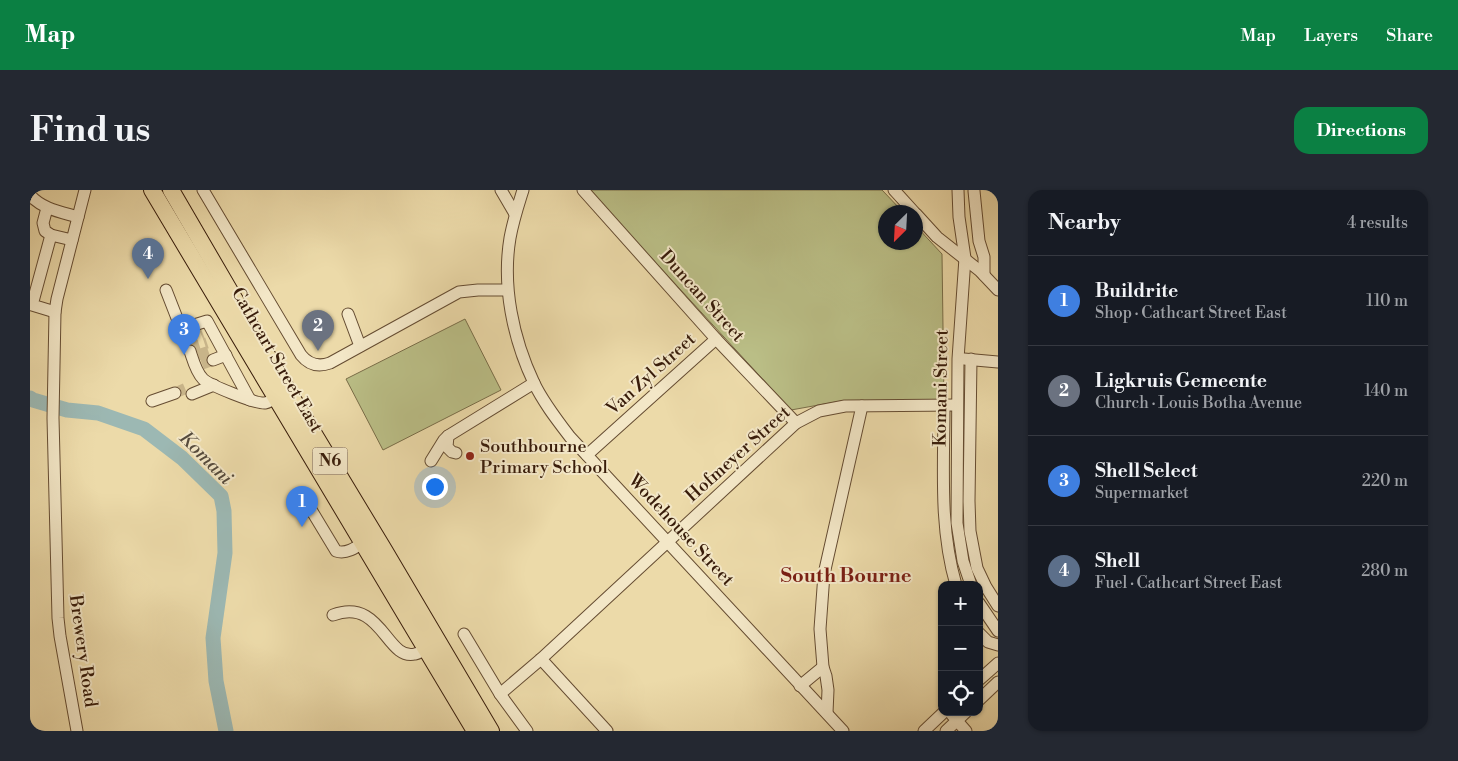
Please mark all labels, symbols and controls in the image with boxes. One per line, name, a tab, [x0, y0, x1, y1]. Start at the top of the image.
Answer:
text: Map	[25, 20, 75, 50]
text: Map	[1241, 24, 1276, 47]
text: Layers	[1304, 24, 1358, 47]
text: Share	[1386, 24, 1433, 47]
button: Directions	[1294, 107, 1428, 154]
text: Find us	[30, 109, 150, 152]
north arrow	[878, 205, 923, 250]
text: Nearby	[1048, 210, 1121, 236]
text: 4 results	[1347, 213, 1408, 233]
pin: 4	[132, 238, 164, 279]
street label: Duncan Street	[654, 245, 750, 347]
text: Buildrite	[1095, 279, 1178, 303]
street label: Cathcart Street East	[226, 283, 328, 437]
text: 1	[1060, 291, 1068, 311]
text: 110 m	[1366, 291, 1408, 311]
text: Shop · Cathcart Street East	[1095, 303, 1287, 323]
pin: 2	[302, 310, 334, 351]
pin: 3	[168, 314, 200, 355]
street label: Van Zyl Street	[601, 327, 701, 421]
street label: Komani Street	[928, 329, 954, 447]
text: Ligkruis Gemeente	[1095, 369, 1267, 393]
text: 2	[1059, 381, 1069, 401]
text: 140 m	[1364, 381, 1408, 401]
text: Church · Louis Botha Avenue	[1095, 393, 1302, 413]
street label: Hofmeyer Street	[681, 400, 796, 507]
water label: Komani	[174, 426, 238, 490]
place label: Southbourne Primary School	[480, 435, 608, 479]
road number: N6	[312, 448, 348, 474]
marker: Southbourne Primary School	[464, 450, 476, 462]
text: Shell Select	[1095, 459, 1197, 483]
street label: Wodehouse Street	[622, 468, 739, 591]
text: 3	[1059, 471, 1069, 491]
text: 220 m	[1362, 471, 1408, 491]
your location	[422, 474, 448, 500]
text: Supermarket	[1095, 483, 1189, 503]
pin: 1	[286, 486, 318, 527]
text: Shell	[1095, 549, 1140, 573]
text: 4	[1059, 561, 1069, 581]
text: 280 m	[1361, 561, 1408, 581]
district label: South Bourne	[781, 564, 912, 589]
text: Fuel · Cathcart Street East	[1095, 573, 1282, 593]
map controls	[938, 581, 983, 716]
button: +	[938, 581, 983, 626]
street label: Brewery Road	[64, 592, 102, 709]
button: −	[938, 626, 983, 671]
button: locate	[938, 671, 983, 716]

